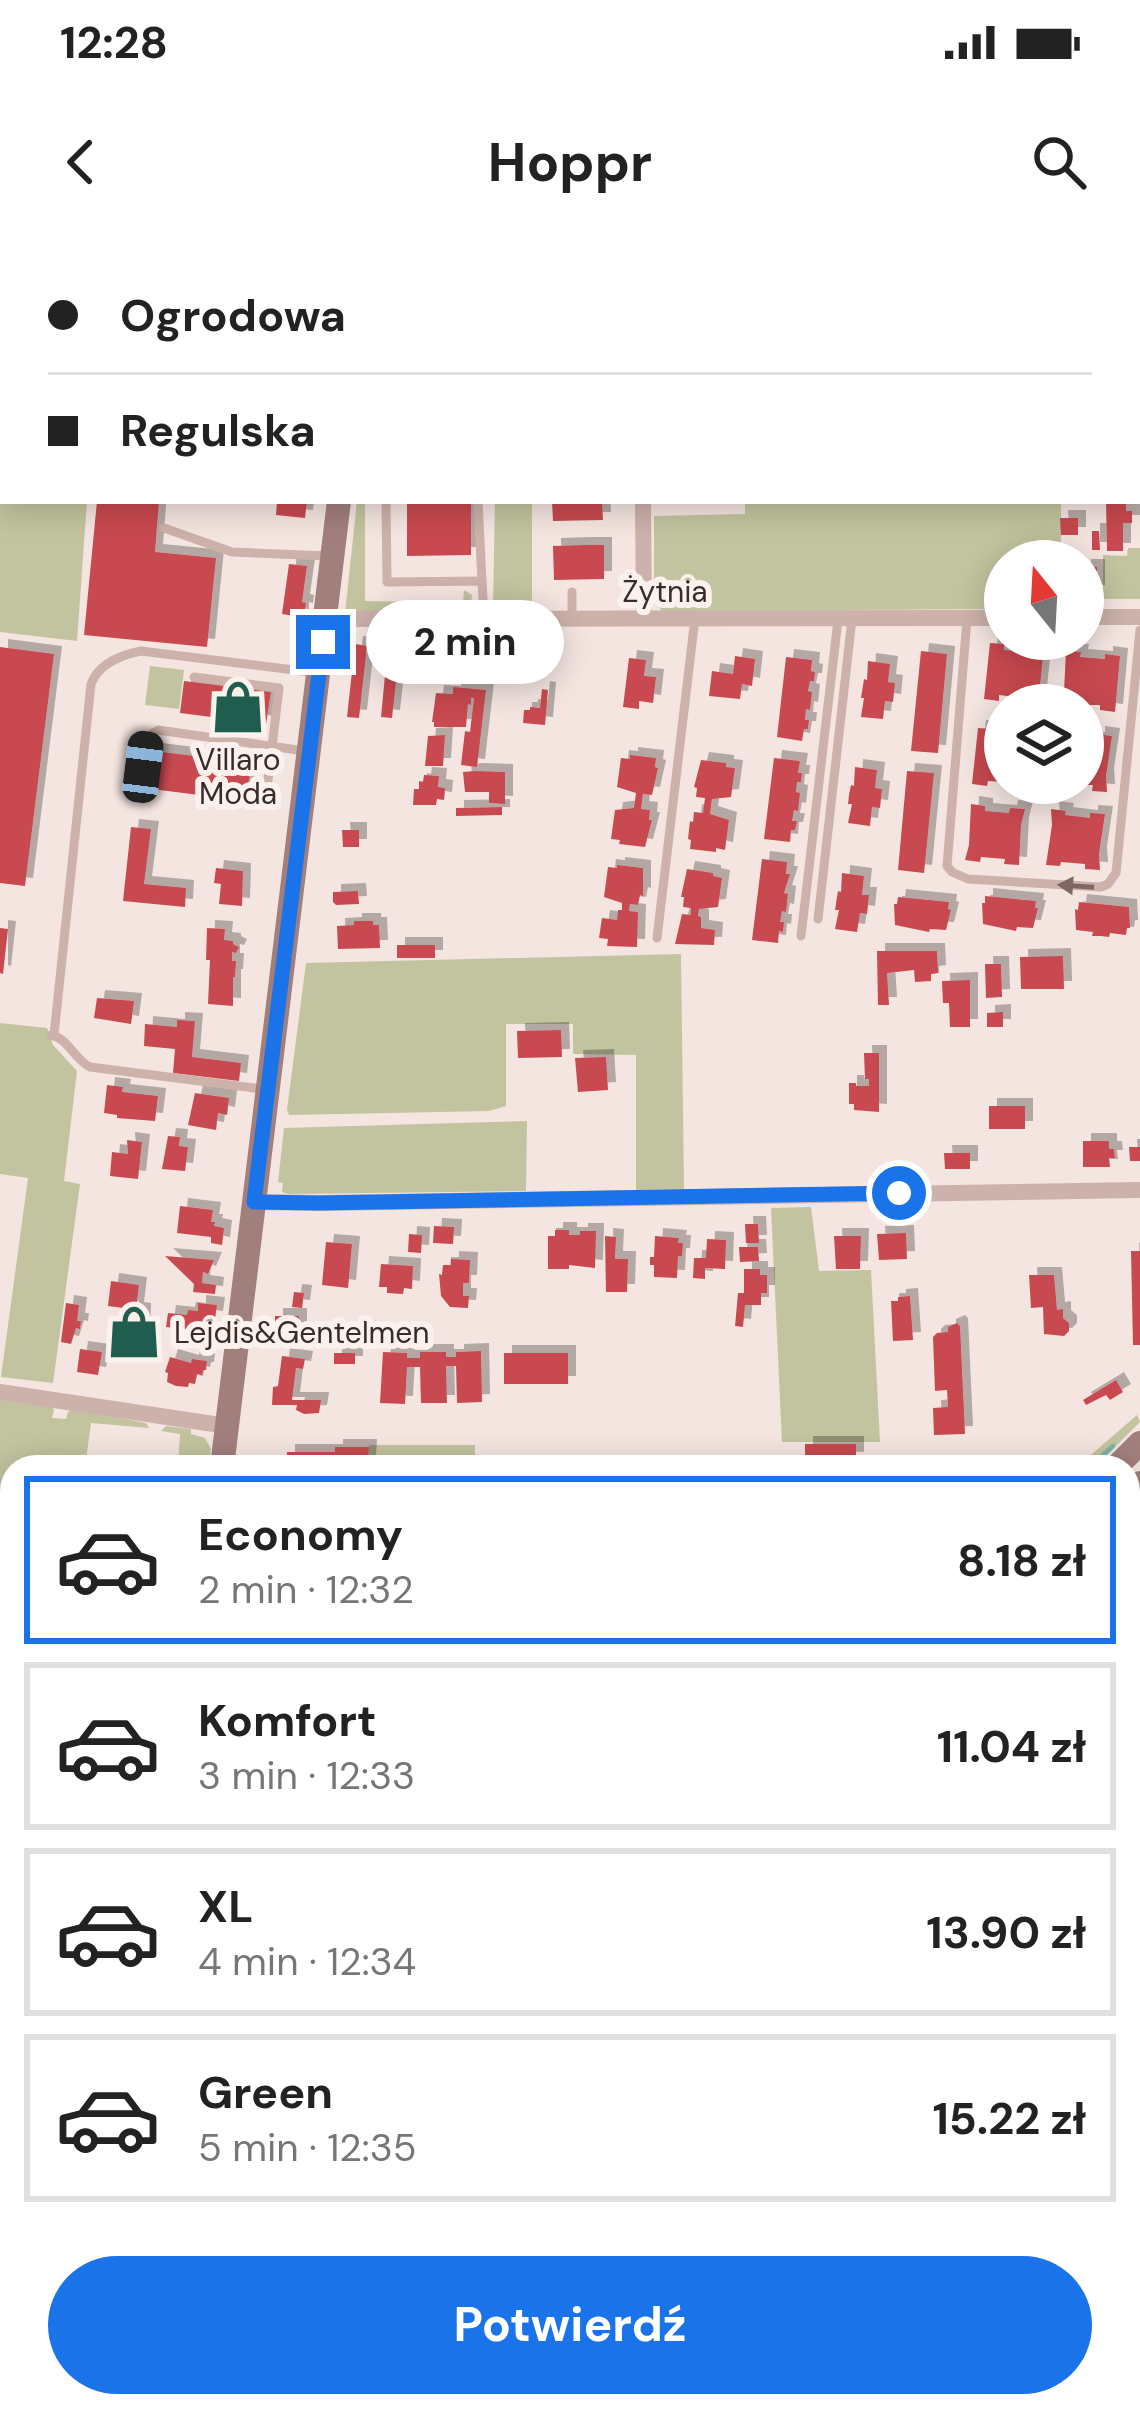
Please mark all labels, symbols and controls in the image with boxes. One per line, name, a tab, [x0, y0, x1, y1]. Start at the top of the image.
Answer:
text: 12:28	[60, 13, 168, 72]
text: Hoppr	[488, 127, 652, 198]
icon: back	[48, 129, 114, 195]
icon: search	[1026, 129, 1092, 195]
text: Ogrodowa	[120, 286, 346, 345]
text: Regulska	[120, 401, 316, 460]
north arrow	[984, 540, 1104, 660]
map controls	[984, 540, 1104, 804]
street label: Żytnia	[622, 572, 708, 611]
callout: 2 min	[365, 600, 563, 684]
route end	[296, 615, 350, 669]
text: 2 min	[413, 616, 517, 667]
shop icon: Villaro Moda	[209, 678, 267, 736]
button: layers	[984, 684, 1104, 804]
car	[121, 729, 165, 805]
place label: Villaro Moda	[195, 740, 281, 813]
one-way arrow	[1057, 876, 1094, 895]
route start	[872, 1166, 926, 1220]
shop icon: Lejdis&Gentelmen	[105, 1303, 163, 1361]
place label: Lejdis&Gentelmen	[174, 1313, 430, 1352]
text: Economy	[198, 1505, 403, 1564]
icon: car	[54, 1506, 162, 1614]
text: 8.18 zł	[957, 1531, 1086, 1590]
text: 2 min · 12:32	[198, 1564, 414, 1615]
text: Komfort	[198, 1691, 376, 1750]
icon: car	[54, 1692, 162, 1800]
text: 11.04 zł	[937, 1717, 1086, 1776]
text: 3 min · 12:33	[198, 1750, 415, 1801]
text: XL	[198, 1877, 253, 1936]
icon: car	[54, 1878, 162, 1986]
text: 13.90 zł	[926, 1903, 1086, 1962]
text: 4 min · 12:34	[198, 1936, 416, 1987]
text: Green	[198, 2063, 333, 2122]
icon: car	[54, 2064, 162, 2172]
text: 15.22 zł	[932, 2089, 1086, 2148]
text: 5 min · 12:35	[198, 2122, 416, 2173]
button: Potwierdź	[48, 2256, 1092, 2394]

